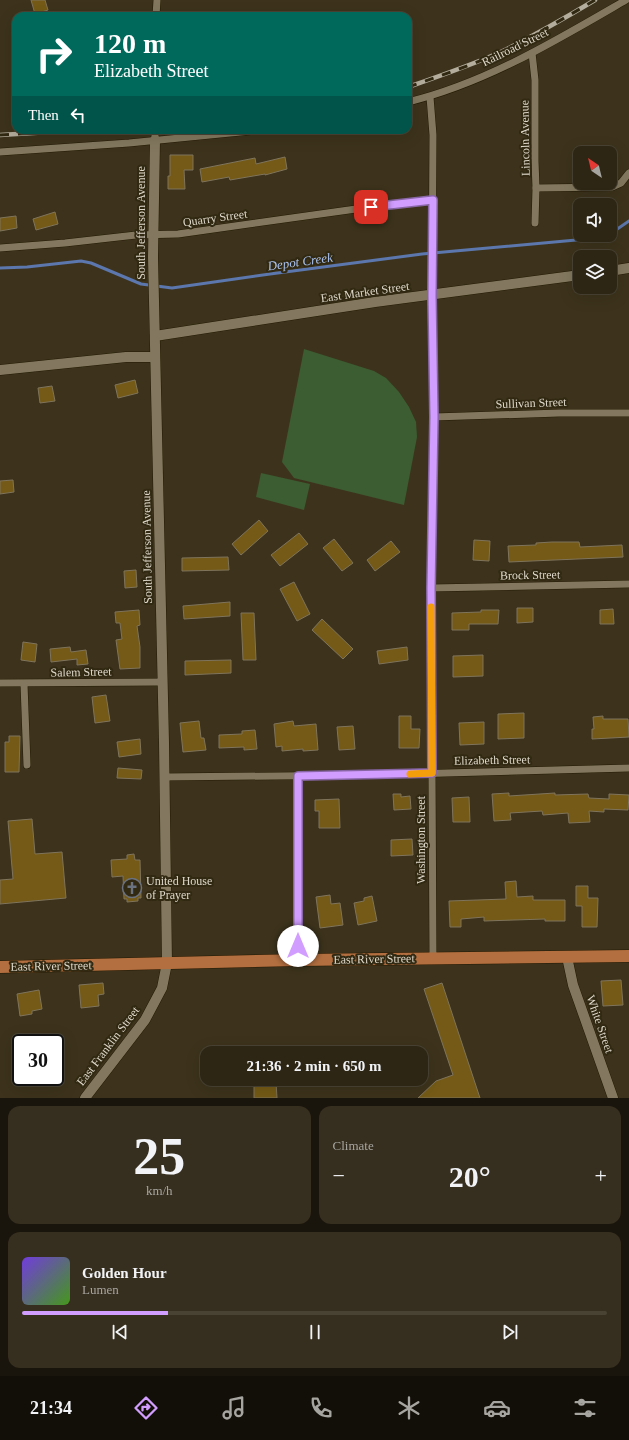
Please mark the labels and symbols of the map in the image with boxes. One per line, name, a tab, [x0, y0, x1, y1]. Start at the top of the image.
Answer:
street label: Railroad Street	[479, 25, 551, 69]
street label: Lincoln Avenue	[517, 100, 533, 176]
north arrow	[573, 146, 617, 190]
street label: South Jefferson Avenue	[134, 166, 148, 280]
pin	[354, 190, 388, 224]
street label: Quarry Street	[182, 206, 249, 229]
water label: Depot Creek	[266, 249, 334, 274]
street label: East Market Street	[320, 279, 411, 305]
street label: Sullivan Street	[495, 395, 567, 411]
street label: South Jefferson Avenue	[139, 490, 155, 604]
street label: Brock Street	[500, 567, 561, 583]
street label: Salem Street	[50, 664, 112, 680]
street label: Elizabeth Street	[454, 752, 531, 768]
street label: Washington Street	[414, 795, 428, 884]
place label: United House of Prayer	[146, 874, 212, 902]
church icon: United House of Prayer	[121, 877, 143, 899]
position arrow	[277, 925, 319, 967]
street label: East River Street	[333, 951, 415, 967]
street label: East River Street	[10, 958, 92, 974]
street label: White Street	[584, 993, 617, 1055]
street label: East Franklin Street	[74, 1003, 143, 1088]
speed limit sign: 30	[12, 1034, 64, 1086]

